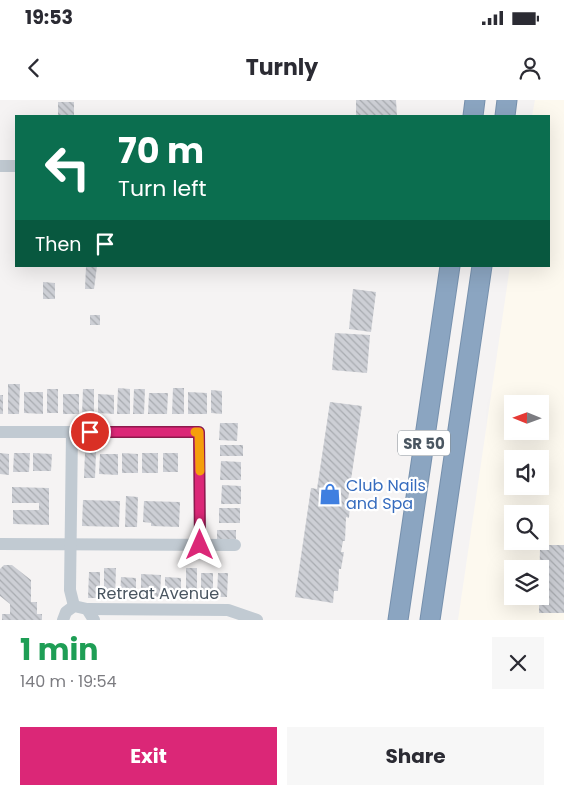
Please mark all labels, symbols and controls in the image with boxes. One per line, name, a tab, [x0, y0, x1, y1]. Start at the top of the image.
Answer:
text: 19:53	[25, 4, 73, 31]
text: Turnly	[246, 52, 318, 83]
icon: back	[20, 54, 48, 82]
icon: person	[516, 54, 544, 82]
text: 70 m	[118, 126, 204, 175]
icon: left	[35, 135, 100, 200]
text: Turn left	[118, 173, 206, 204]
icon: arrive	[91, 230, 119, 258]
text: Then	[35, 231, 81, 258]
north arrow	[504, 395, 549, 440]
map controls	[504, 395, 549, 605]
pin	[69, 411, 111, 453]
icon: arrive	[76, 418, 104, 446]
road number: SR 50	[398, 430, 450, 456]
button: sound	[504, 450, 549, 495]
place label: Club Nails and Spa	[346, 474, 426, 515]
shop icon: Club Nails and Spa	[317, 481, 343, 507]
button: search	[504, 505, 549, 550]
position arrow	[173, 518, 225, 570]
button: layers	[504, 560, 549, 605]
street label: Retreat Avenue	[97, 582, 219, 605]
text: 1 min	[20, 628, 98, 671]
button: close	[492, 637, 544, 689]
text: 140 m · 19:54	[20, 670, 117, 693]
button: Exit	[20, 727, 277, 785]
button: Share	[287, 727, 544, 785]

